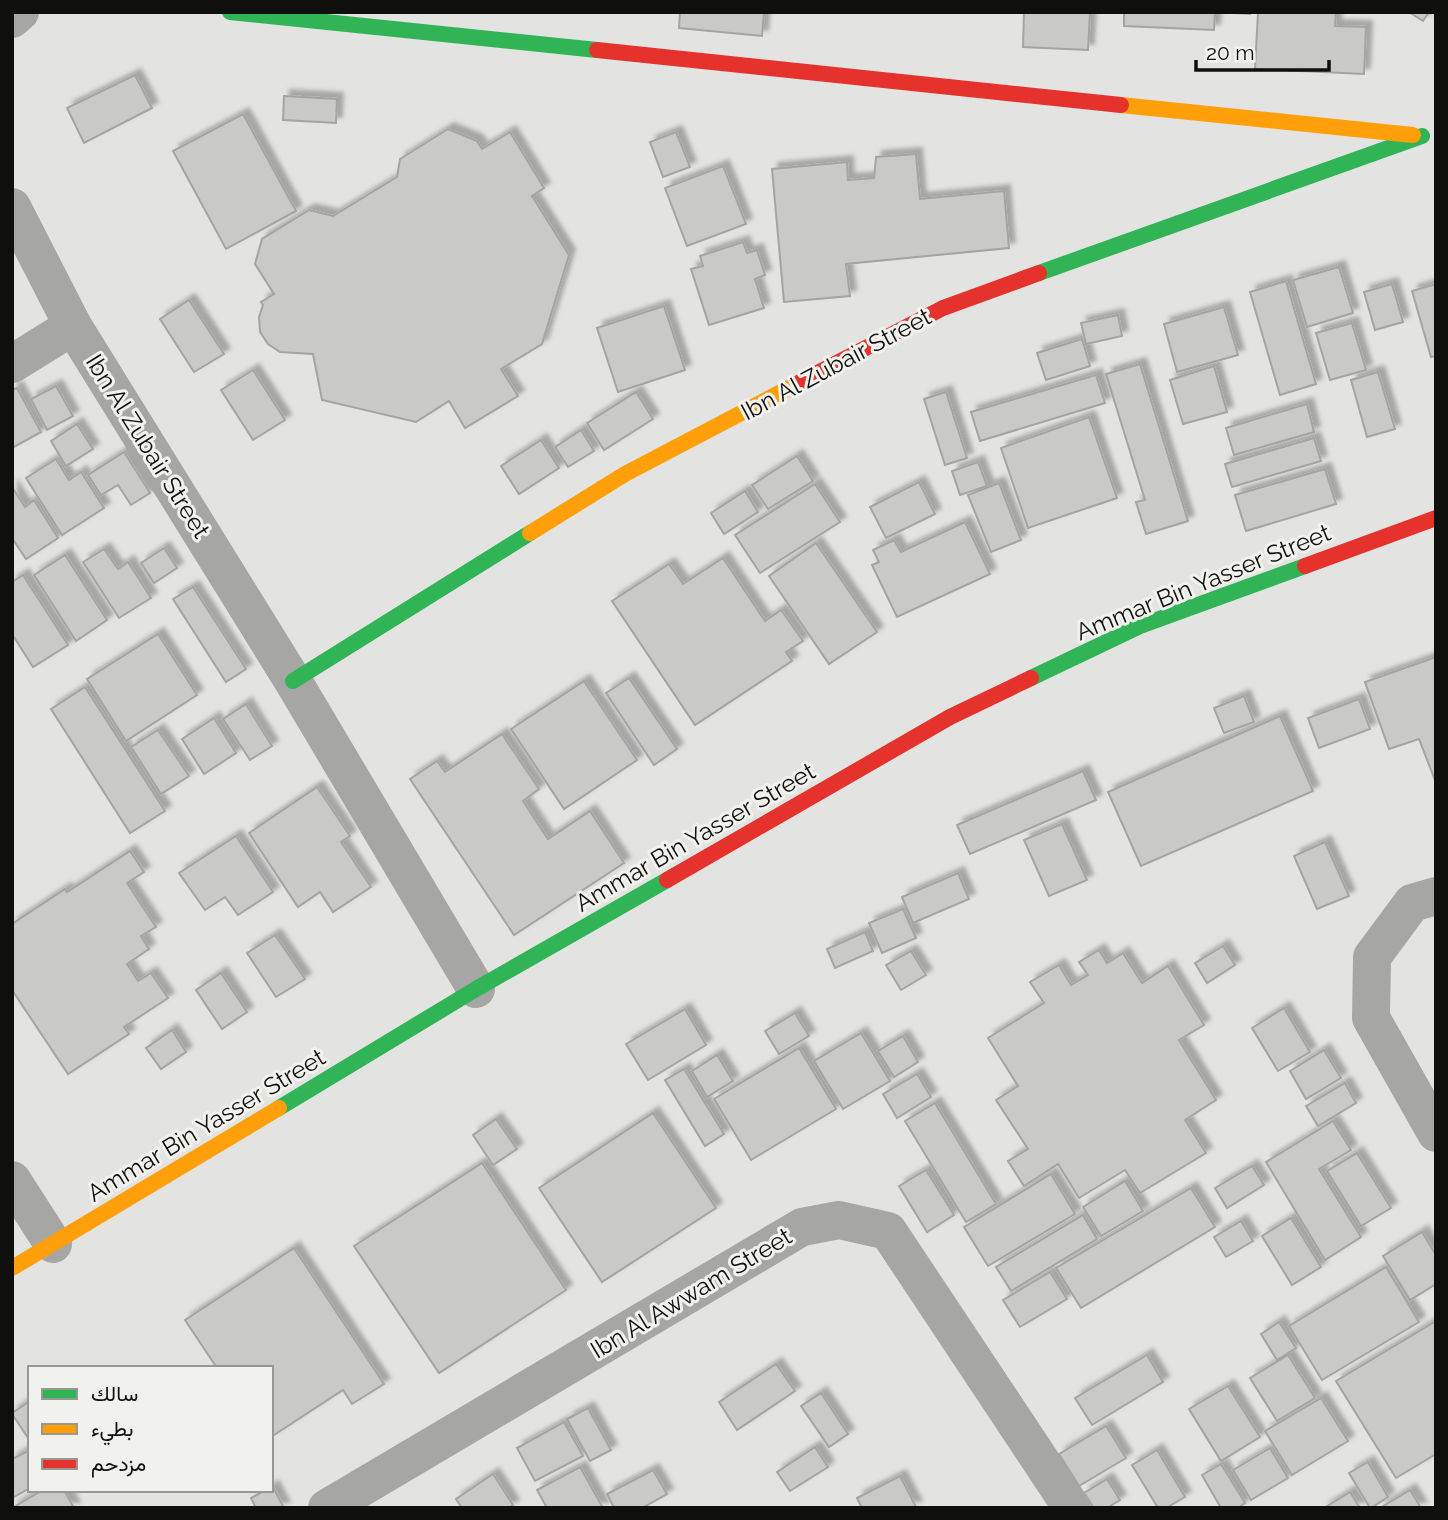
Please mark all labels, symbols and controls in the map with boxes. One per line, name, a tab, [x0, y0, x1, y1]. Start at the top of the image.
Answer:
scale bar	[1196, 28, 1329, 72]
text: 20 m	[1206, 40, 1254, 65]
street label: Ibn Al Zubair Street	[736, 302, 936, 426]
street label: Ibn Al Zubair Street	[80, 349, 216, 543]
street label: Ammar Bin Yasser Street	[1071, 518, 1335, 646]
street label: Ammar Bin Yasser Street	[570, 756, 820, 918]
street label: Ammar Bin Yasser Street	[82, 1042, 330, 1208]
street label: Ibn Al Awwam Street	[585, 1221, 797, 1365]
legend	[28, 1366, 273, 1492]
text: سالك	[91, 1381, 138, 1406]
text: بطيء	[91, 1416, 134, 1446]
text: مزدحم	[91, 1451, 146, 1478]

